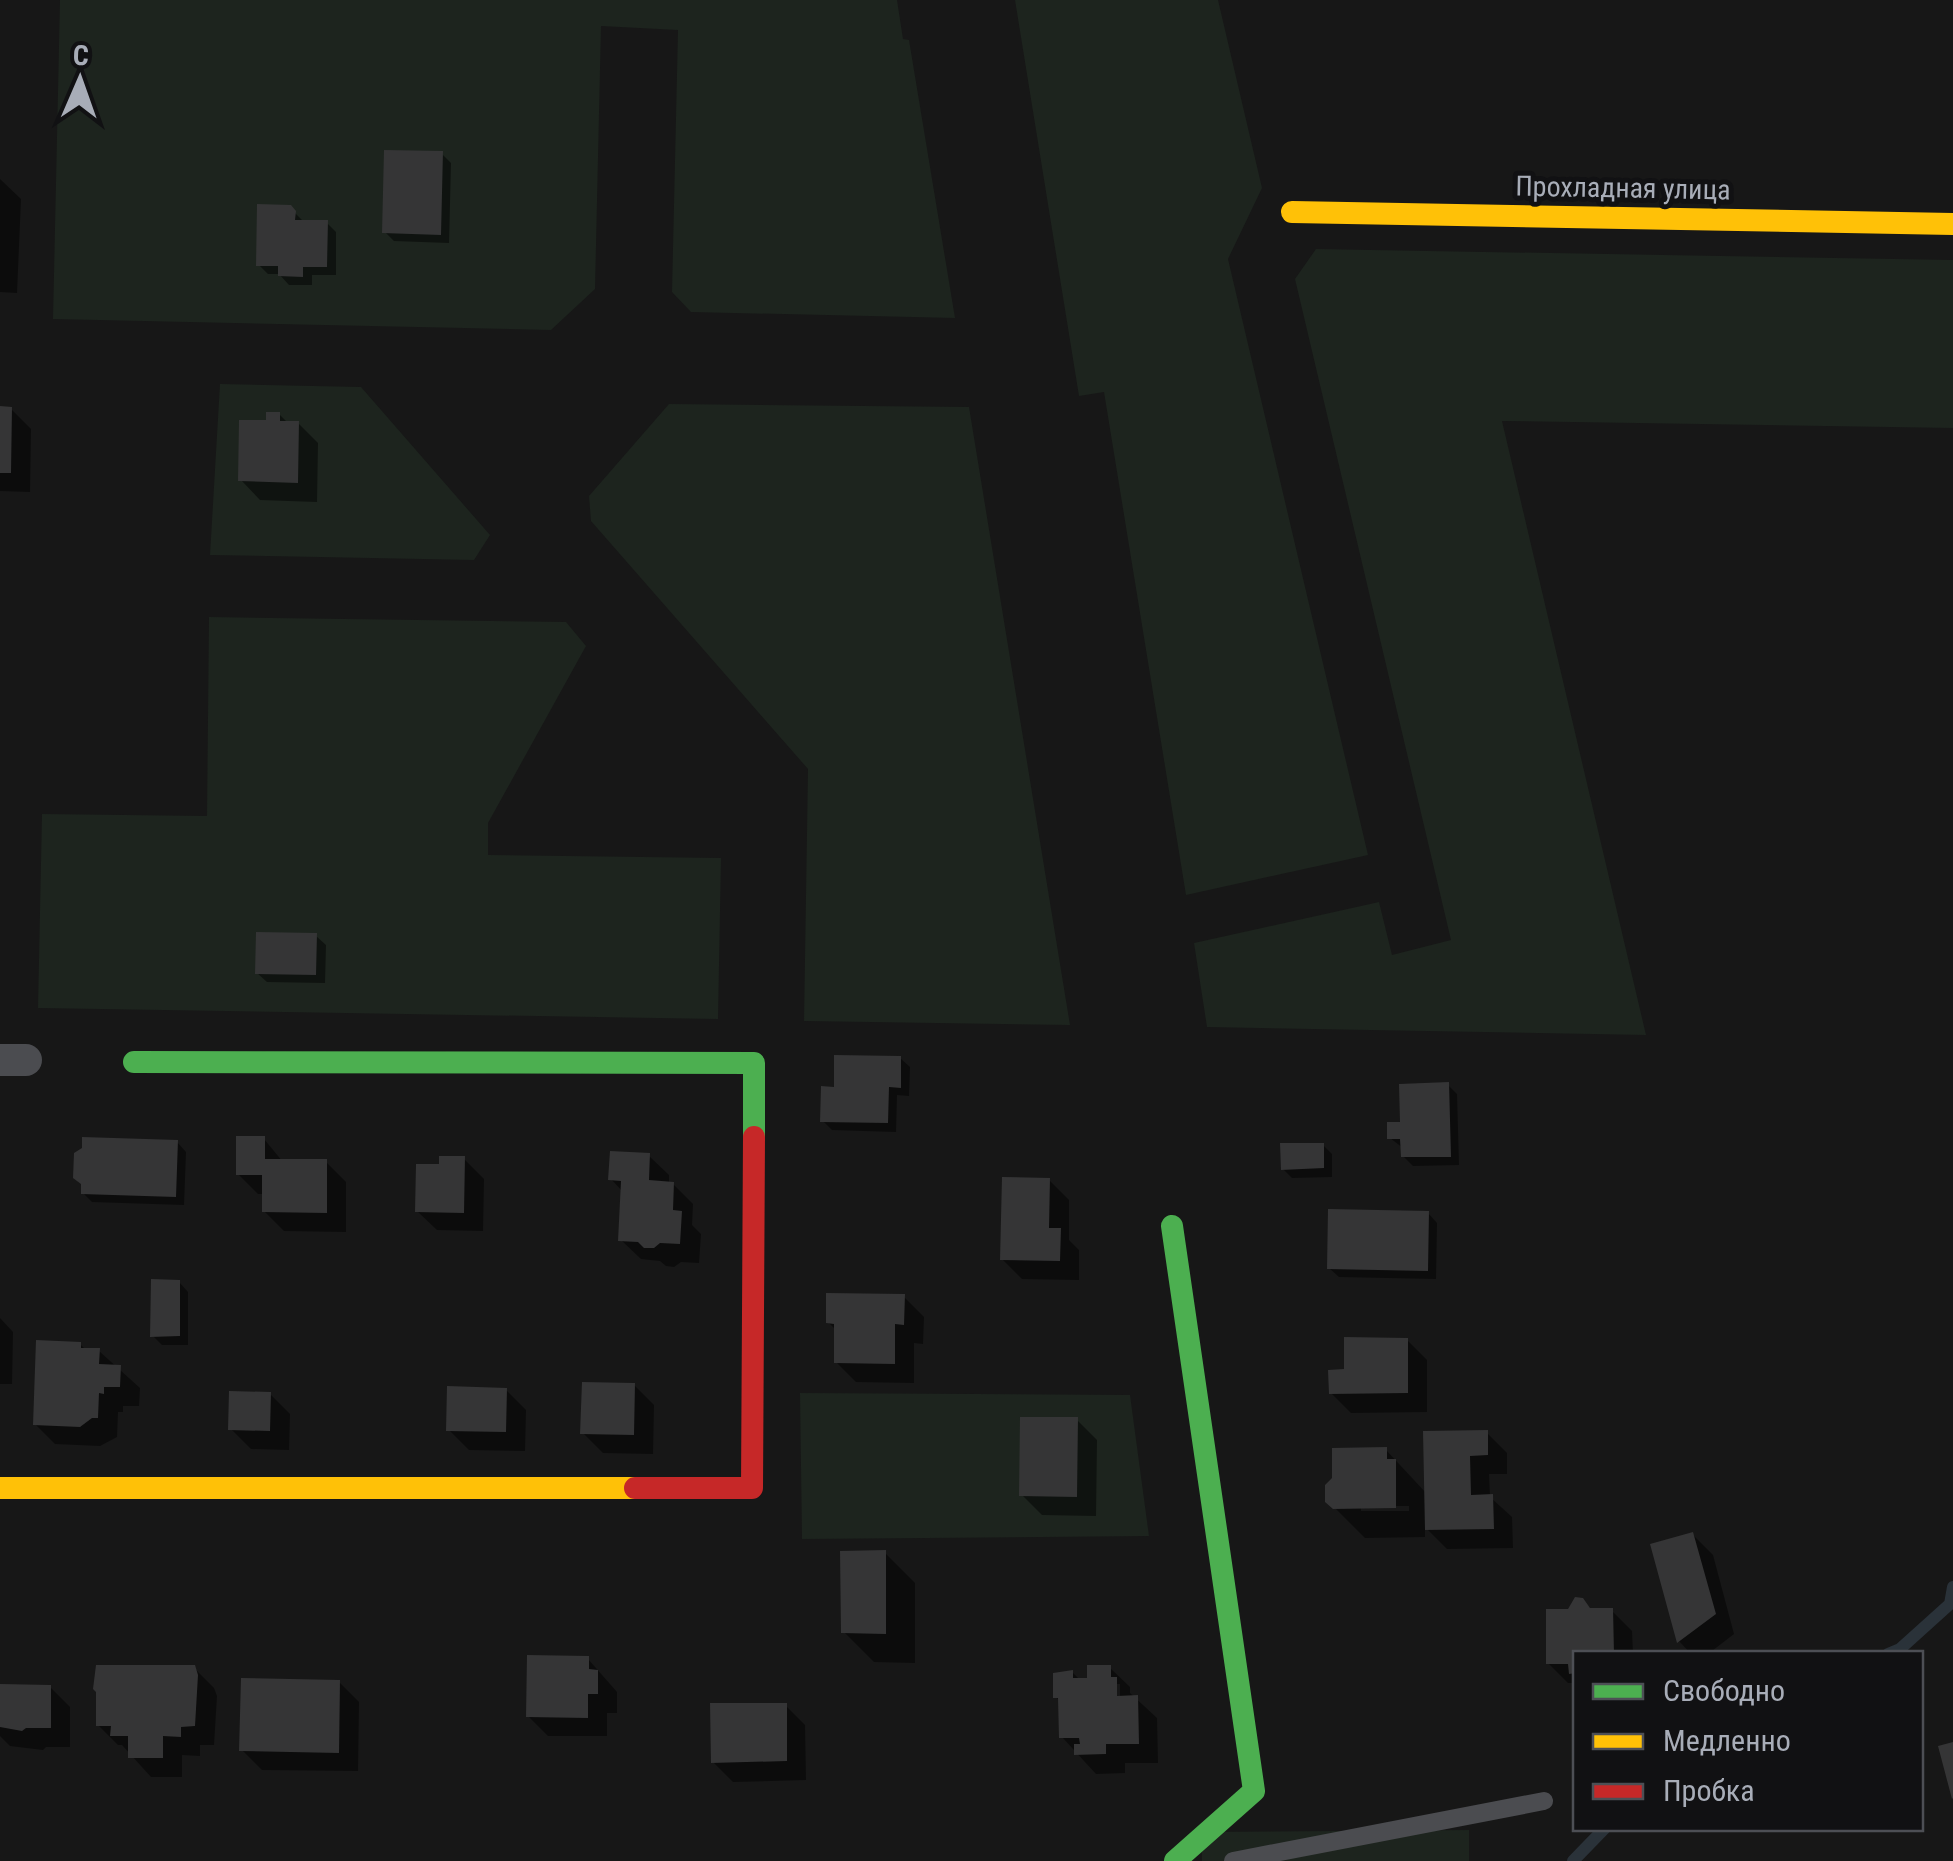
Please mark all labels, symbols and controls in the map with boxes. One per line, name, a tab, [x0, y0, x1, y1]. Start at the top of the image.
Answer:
north arrow	[30, 30, 130, 130]
text: С	[72, 39, 89, 72]
street label: Прохладная улица	[1515, 170, 1731, 206]
legend	[1573, 1651, 1923, 1831]
text: Свободно	[1663, 1673, 1785, 1708]
text: Медленно	[1663, 1723, 1791, 1758]
text: Пробка	[1663, 1773, 1755, 1808]

